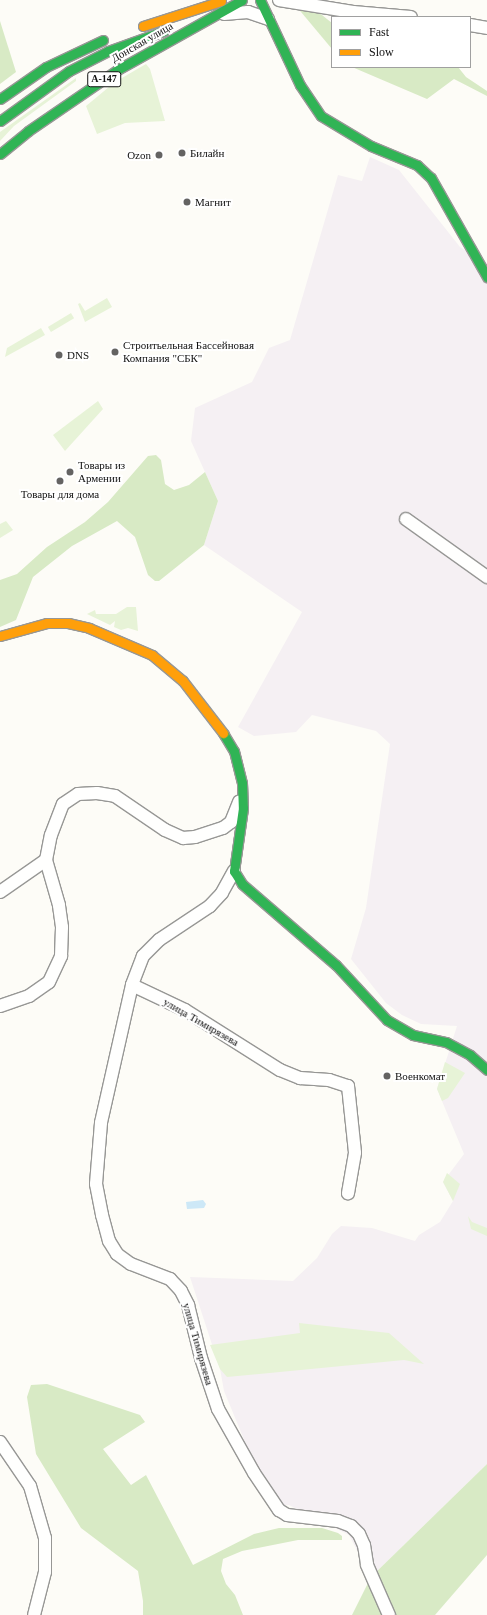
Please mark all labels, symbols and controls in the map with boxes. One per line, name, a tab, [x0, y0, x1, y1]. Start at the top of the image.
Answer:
legend	[331, 16, 471, 68]
street label: Донская улица	[109, 19, 175, 65]
text: Fast	[369, 25, 389, 39]
text: Slow	[369, 45, 394, 59]
road number: А-147	[87, 71, 121, 87]
place label: Билайн	[190, 146, 224, 160]
place label: Ozon	[127, 148, 151, 162]
marker: Билайн	[177, 148, 187, 158]
marker: Ozon	[154, 150, 164, 160]
place label: Магнит	[195, 195, 231, 209]
marker: Магнит	[182, 197, 192, 207]
place label: Строитьельная Бассейновая Компания "СБК"	[123, 339, 254, 365]
marker: Строитьельная Бассейновая Компания "СБК"	[110, 347, 120, 357]
place label: DNS	[67, 348, 89, 362]
marker: DNS	[54, 350, 64, 360]
place label: Товары из Армении	[78, 459, 125, 485]
marker: Товары из Армении	[65, 467, 75, 477]
marker: Товары для дома	[55, 476, 65, 486]
place label: Товары для дома	[21, 487, 99, 501]
street label: улица Тимирязева	[161, 995, 241, 1049]
place label: Военкомат	[395, 1069, 445, 1083]
marker: Военкомат	[382, 1071, 392, 1081]
street label: улица Тимирязева	[180, 1301, 216, 1387]

